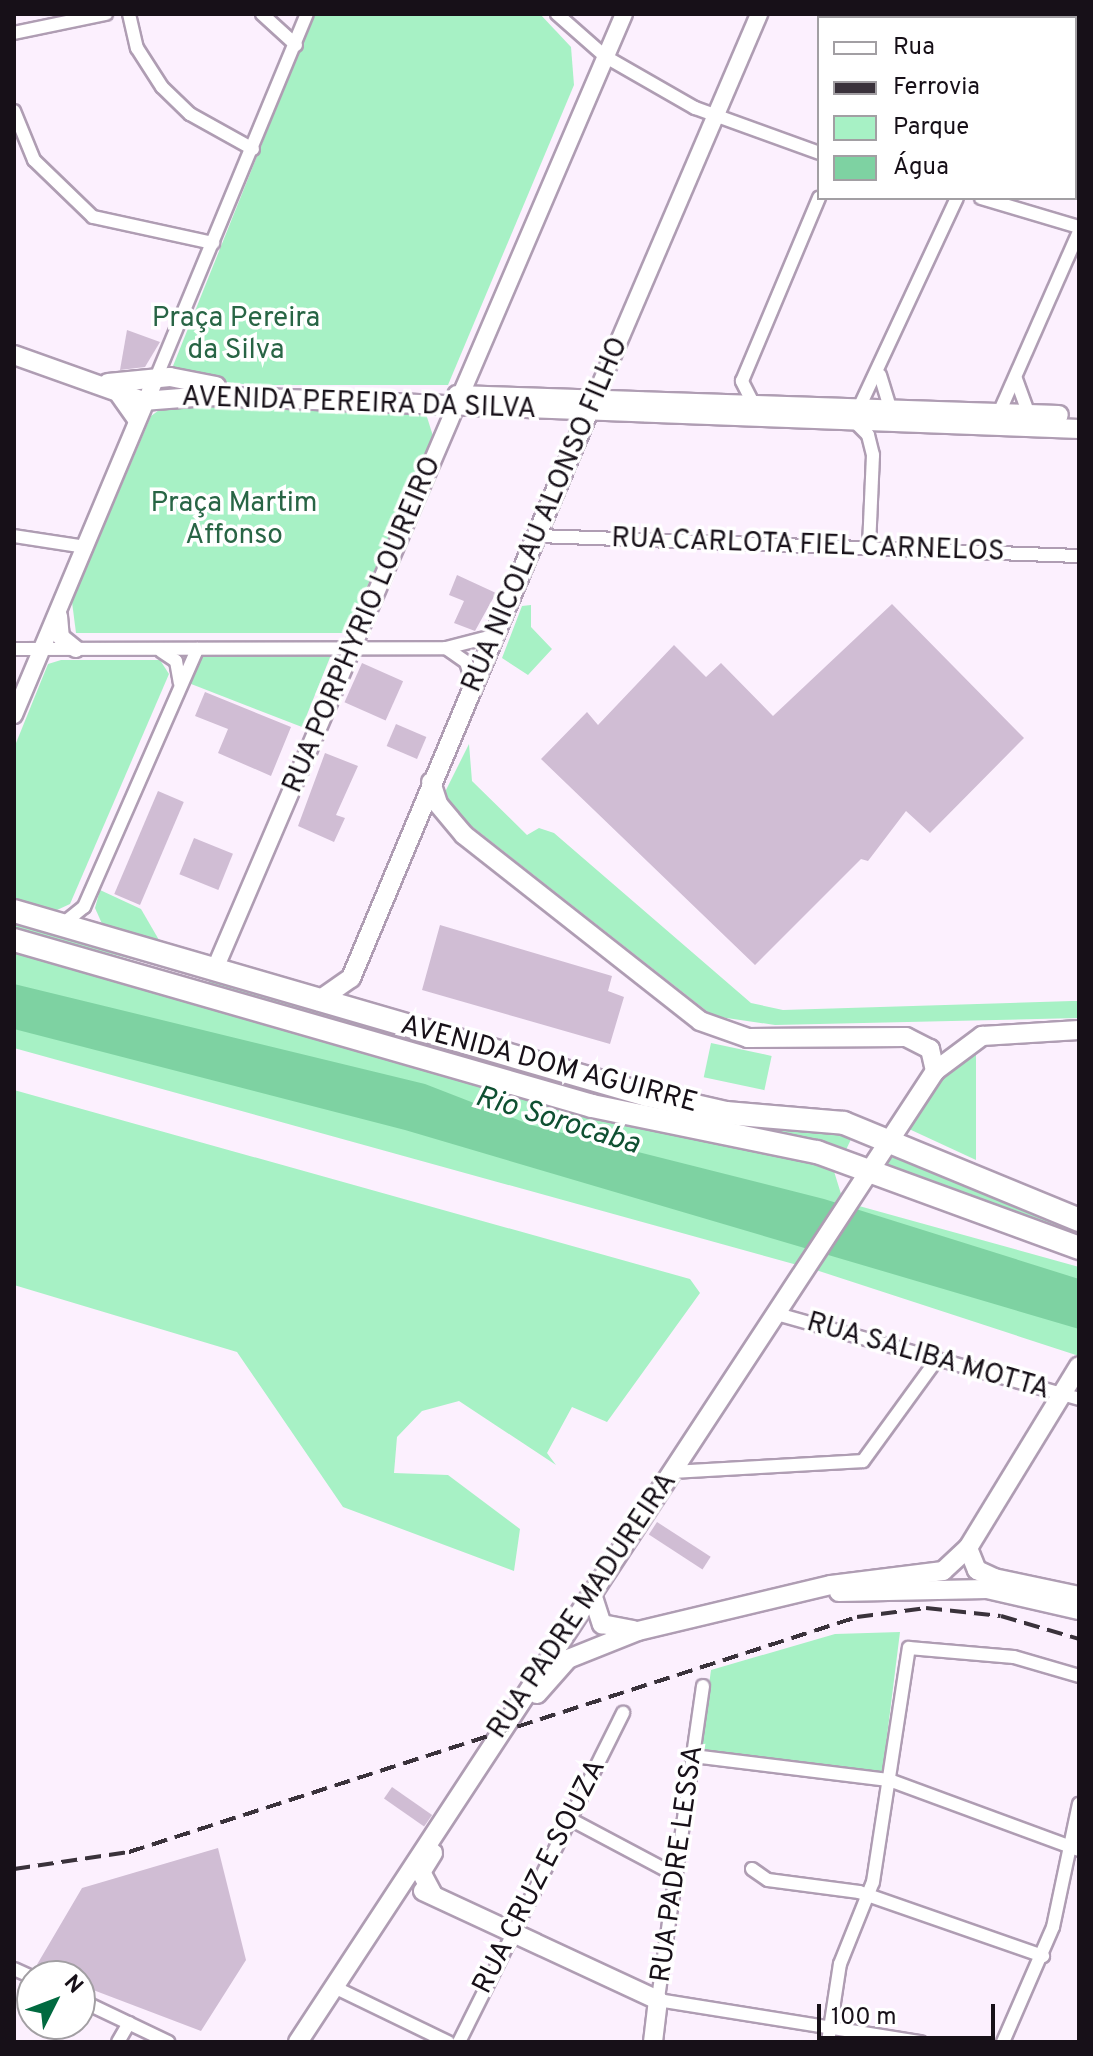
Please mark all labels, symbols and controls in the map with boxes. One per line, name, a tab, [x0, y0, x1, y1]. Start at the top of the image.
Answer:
legend	[817, 16, 1077, 200]
text: Rua	[893, 33, 935, 63]
text: Ferrovia	[893, 73, 980, 103]
text: Parque	[893, 113, 969, 143]
text: Água	[893, 153, 949, 183]
park label: Praça Pereira da Silva	[152, 302, 320, 368]
street label: RUA NICOLAU ALONSO FILHO	[455, 331, 637, 699]
street label: AVENIDA PEREIRA DA SILVA	[179, 381, 539, 427]
street label: RUA PORPHYRIO LOUREIRO	[276, 451, 450, 799]
park label: Praça Martim Affonso	[150, 487, 318, 553]
street label: RUA CARLOTA FIEL CARNELOS	[609, 522, 1007, 570]
street label: AVENIDA DOM AGUIRRE	[396, 1009, 702, 1121]
water label: Rio Sorocaba	[471, 1080, 643, 1164]
street label: RUA SALIBA MOTTA	[802, 1306, 1054, 1408]
street label: RUA PADRE MADUREIRA	[481, 1466, 685, 1746]
street label: RUA PADRE LESSA	[645, 1743, 711, 1985]
street label: RUA CRUZ E SOUZA	[466, 1754, 614, 2000]
north arrow	[16, 1960, 96, 2040]
text: N	[57, 1970, 88, 2000]
scale bar	[821, 1988, 999, 2038]
text: 100 m	[831, 2003, 897, 2033]

